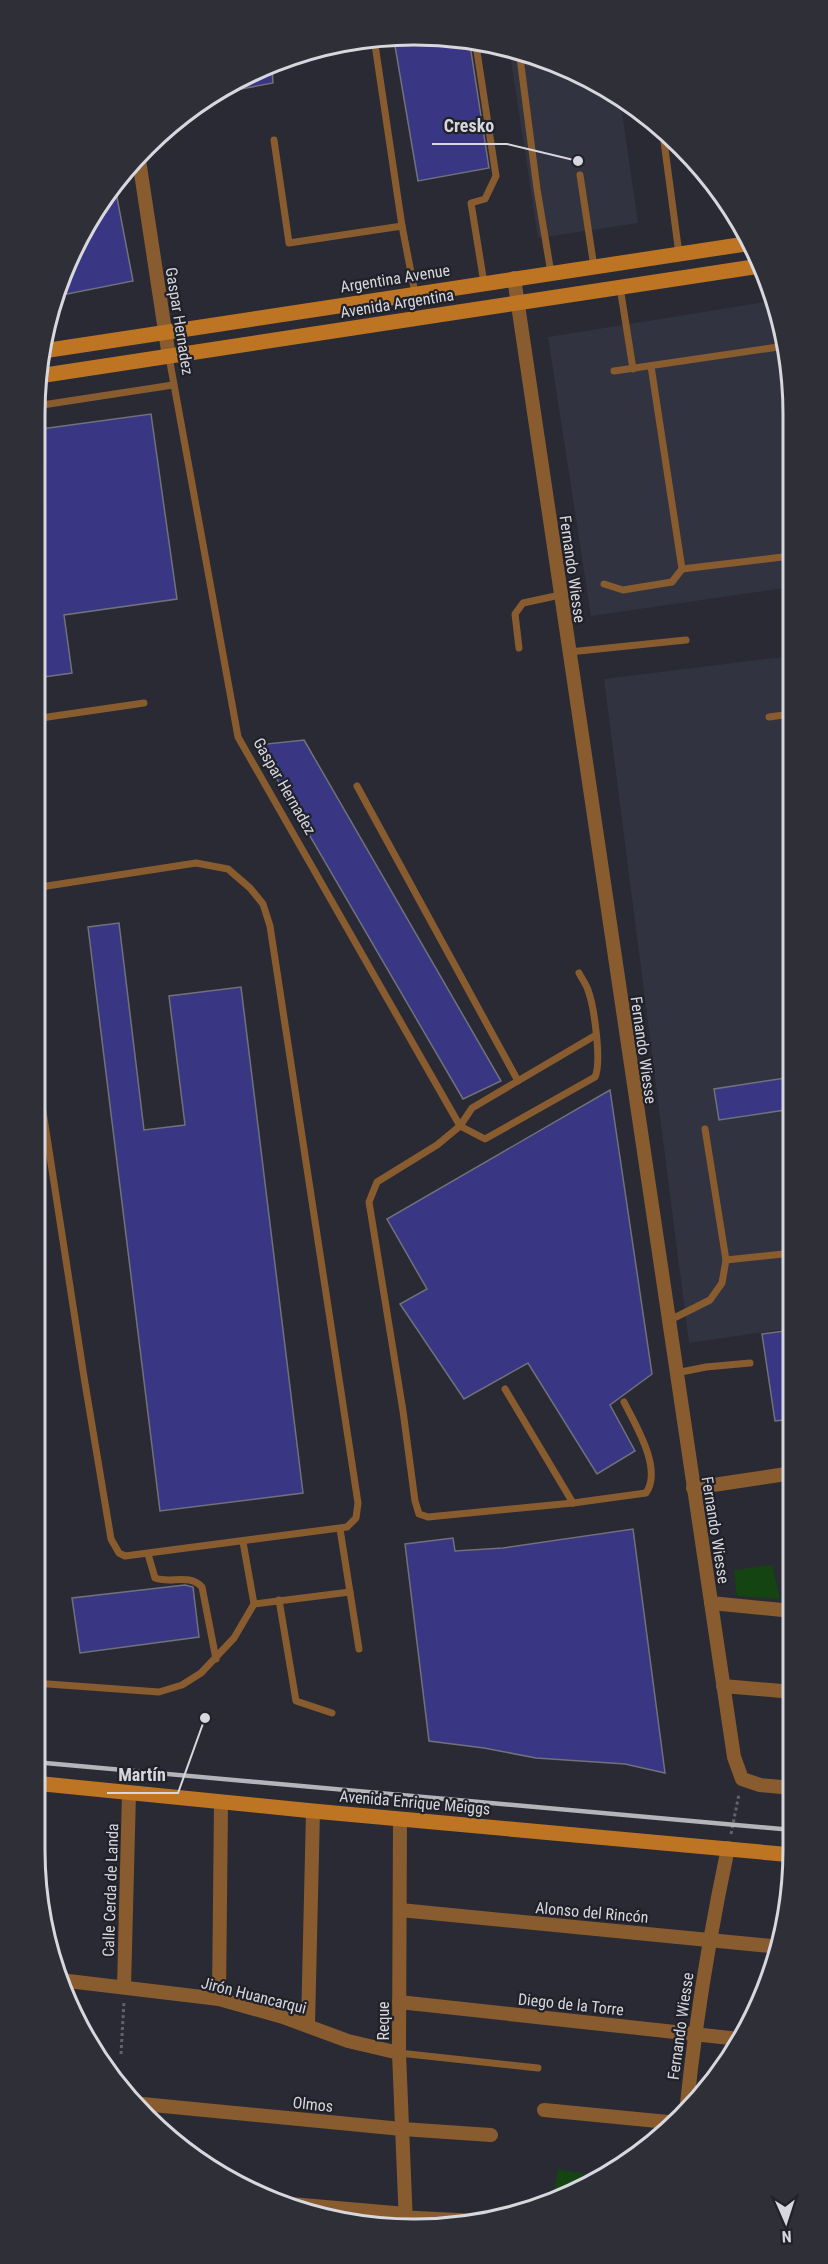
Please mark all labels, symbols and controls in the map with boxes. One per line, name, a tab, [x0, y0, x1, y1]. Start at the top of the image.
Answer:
callout: Cresko	[432, 108, 507, 144]
text: Cresko	[444, 115, 494, 136]
street label: Argentina Avenue	[339, 260, 451, 297]
street label: Gaspar Hernadez	[162, 266, 197, 376]
street label: Avenida Argentina	[339, 285, 455, 322]
street label: Fernando Wiesse	[556, 514, 589, 624]
street label: Gaspar Hernadez	[249, 734, 320, 838]
street label: Fernando Wiesse	[627, 995, 660, 1105]
street label: Fernando Wiesse	[698, 1475, 733, 1585]
callout: Martín	[107, 1757, 178, 1793]
text: Martín	[118, 1764, 166, 1785]
street label: Avenida Enrique Meiggs	[339, 1786, 491, 1819]
street label: Calle Cerda de Landa	[99, 1823, 122, 1957]
street label: Alonso del Rincón	[535, 1898, 649, 1927]
street label: Fernando Wiesse	[664, 1971, 697, 2081]
street label: Jirón Huancarqui	[199, 1973, 308, 2018]
street label: Diego de la Torre	[517, 1989, 625, 2020]
street label: Reque	[374, 2001, 393, 2041]
street label: Olmos	[292, 2093, 334, 2116]
north arrow	[756, 2192, 816, 2252]
text: N	[781, 2227, 792, 2246]

